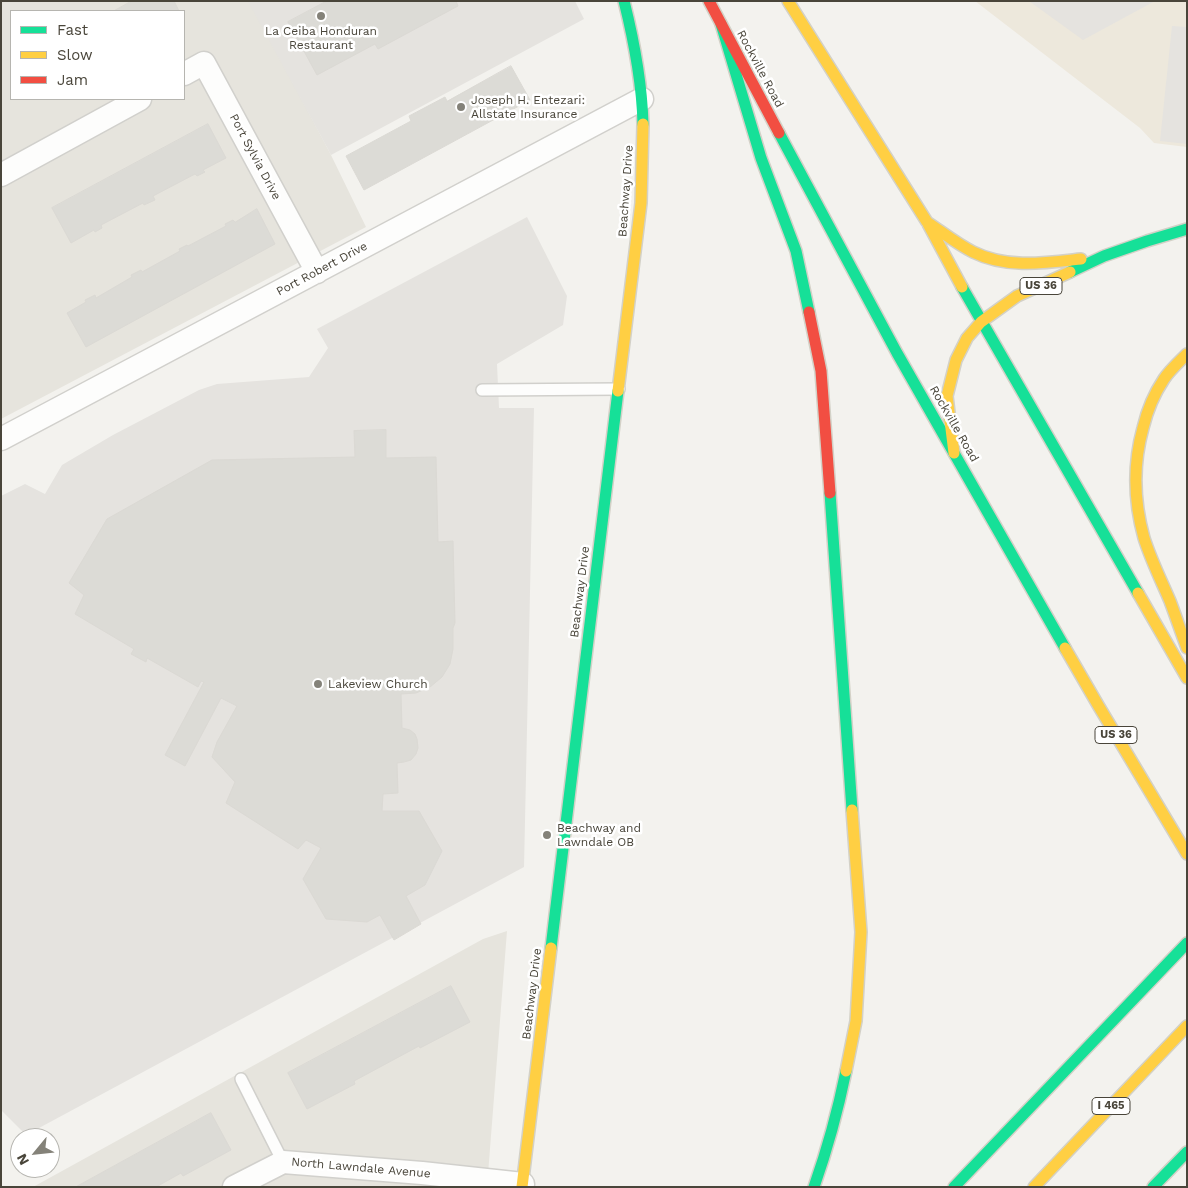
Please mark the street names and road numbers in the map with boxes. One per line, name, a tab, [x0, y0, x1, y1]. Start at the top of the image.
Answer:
street label: Rockville Road	[734, 28, 786, 110]
street label: Port Sylvia Drive	[226, 112, 284, 202]
street label: Beachway Drive	[616, 145, 636, 237]
street label: Port Robert Drive	[274, 239, 370, 299]
road number: US 36	[1020, 278, 1062, 294]
street label: Rockville Road	[926, 383, 982, 465]
street label: Beachway Drive	[567, 545, 593, 639]
road number: US 36	[1095, 726, 1137, 744]
street label: Beachway Drive	[519, 947, 545, 1041]
road number: I 465	[1092, 1098, 1130, 1114]
street label: North Lawndale Avenue	[291, 1155, 431, 1181]

